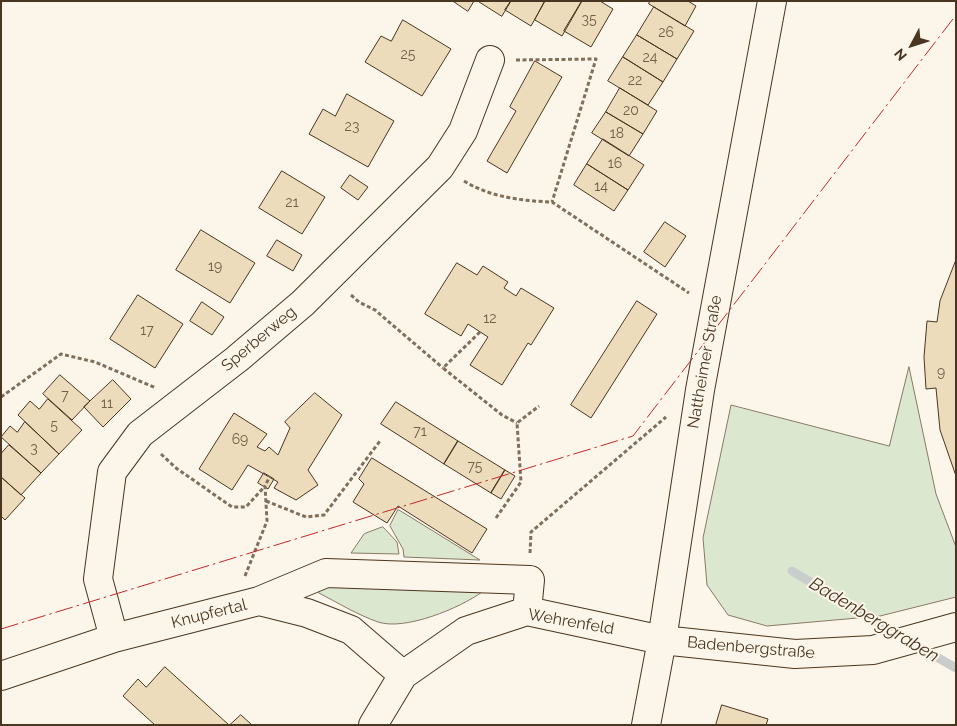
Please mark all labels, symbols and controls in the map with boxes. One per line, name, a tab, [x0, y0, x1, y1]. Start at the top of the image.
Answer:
house number: 35	[581, 12, 597, 28]
north arrow	[887, 20, 937, 70]
house number: 26	[658, 25, 674, 41]
text: N	[891, 45, 910, 64]
house number: 25	[401, 47, 415, 63]
house number: 24	[643, 50, 657, 66]
house number: 22	[628, 73, 642, 89]
house number: 20	[623, 103, 639, 119]
house number: 23	[345, 119, 359, 135]
house number: 18	[610, 126, 624, 142]
house number: 16	[608, 156, 622, 172]
house number: 14	[594, 179, 608, 195]
house number: 21	[285, 195, 299, 211]
house number: 19	[208, 259, 222, 275]
street label: Nattheimer Straße	[684, 294, 726, 430]
street label: Sperberweg	[218, 302, 300, 376]
house number: 12	[483, 311, 497, 327]
house number: 17	[140, 323, 154, 339]
house number: 9	[937, 365, 945, 381]
house number: 7	[61, 388, 69, 404]
house number: 11	[101, 396, 113, 412]
house number: 5	[50, 418, 58, 434]
house number: 71	[413, 424, 427, 440]
house number: 69	[232, 432, 248, 448]
house number: 3	[30, 441, 38, 457]
house number: 75	[468, 459, 482, 475]
water label: Badenberggraben	[805, 573, 943, 667]
street label: Knupfertal	[169, 595, 249, 633]
street label: Wehrenfeld	[526, 605, 616, 639]
street label: Badenbergstraße	[686, 633, 816, 663]

